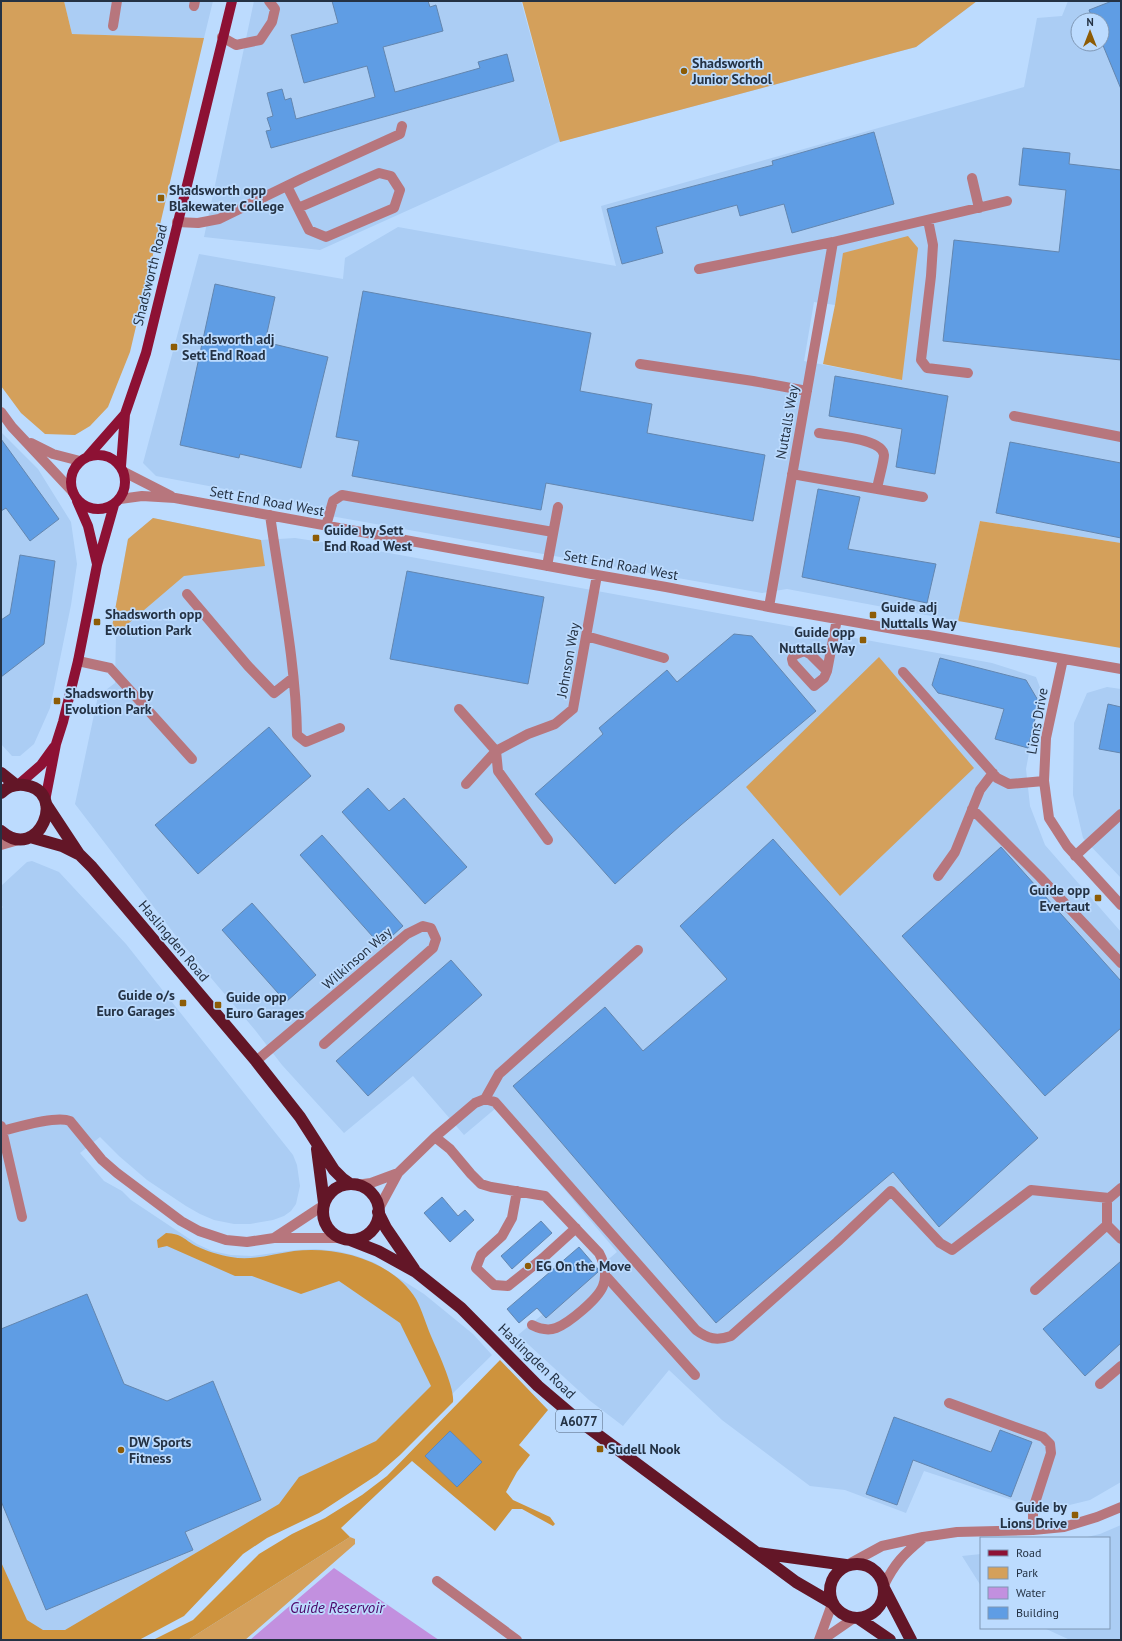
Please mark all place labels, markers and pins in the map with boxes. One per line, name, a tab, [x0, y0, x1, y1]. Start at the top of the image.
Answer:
place label: Shadsworth Junior School	[691, 54, 773, 88]
marker: Shadsworth Junior School	[679, 66, 689, 76]
place label: Shadsworth opp Blakewater College	[169, 181, 284, 215]
marker: Shadsworth opp Blakewater College	[156, 193, 166, 203]
place label: Shadsworth adj Sett End Road	[182, 330, 275, 364]
marker: Shadsworth adj Sett End Road	[169, 342, 179, 352]
place label: Guide by Sett End Road West	[324, 521, 412, 555]
marker: Guide by Sett End Road West	[311, 533, 321, 543]
place label: Guide adj Nuttalls Way	[881, 598, 957, 632]
place label: Shadsworth opp Evolution Park	[105, 605, 202, 639]
marker: Guide adj Nuttalls Way	[868, 610, 878, 620]
marker: Shadsworth opp Evolution Park	[92, 617, 102, 627]
place label: Guide opp Nuttalls Way	[779, 623, 855, 657]
marker: Guide opp Nuttalls Way	[858, 635, 868, 645]
place label: Shadsworth by Evolution Park	[65, 684, 154, 718]
marker: Shadsworth by Evolution Park	[52, 696, 62, 706]
place label: Guide opp Evertaut	[1029, 881, 1090, 915]
marker: Guide opp Evertaut	[1093, 893, 1103, 903]
place label: Guide o/s Euro Garages	[97, 986, 175, 1020]
place label: Guide opp Euro Garages	[226, 988, 305, 1022]
marker: Guide o/s Euro Garages	[178, 998, 188, 1008]
marker: Guide opp Euro Garages	[213, 1000, 223, 1010]
place label: EG On the Move	[536, 1257, 631, 1275]
marker: EG On the Move	[523, 1261, 533, 1271]
place label: DW Sports Fitness	[129, 1433, 192, 1467]
place label: Sudell Nook	[608, 1440, 681, 1458]
marker: Sudell Nook	[595, 1444, 605, 1454]
marker: DW Sports Fitness	[116, 1445, 126, 1455]
place label: Guide by Lions Drive	[1000, 1498, 1067, 1532]
marker: Guide by Lions Drive	[1070, 1510, 1080, 1520]

